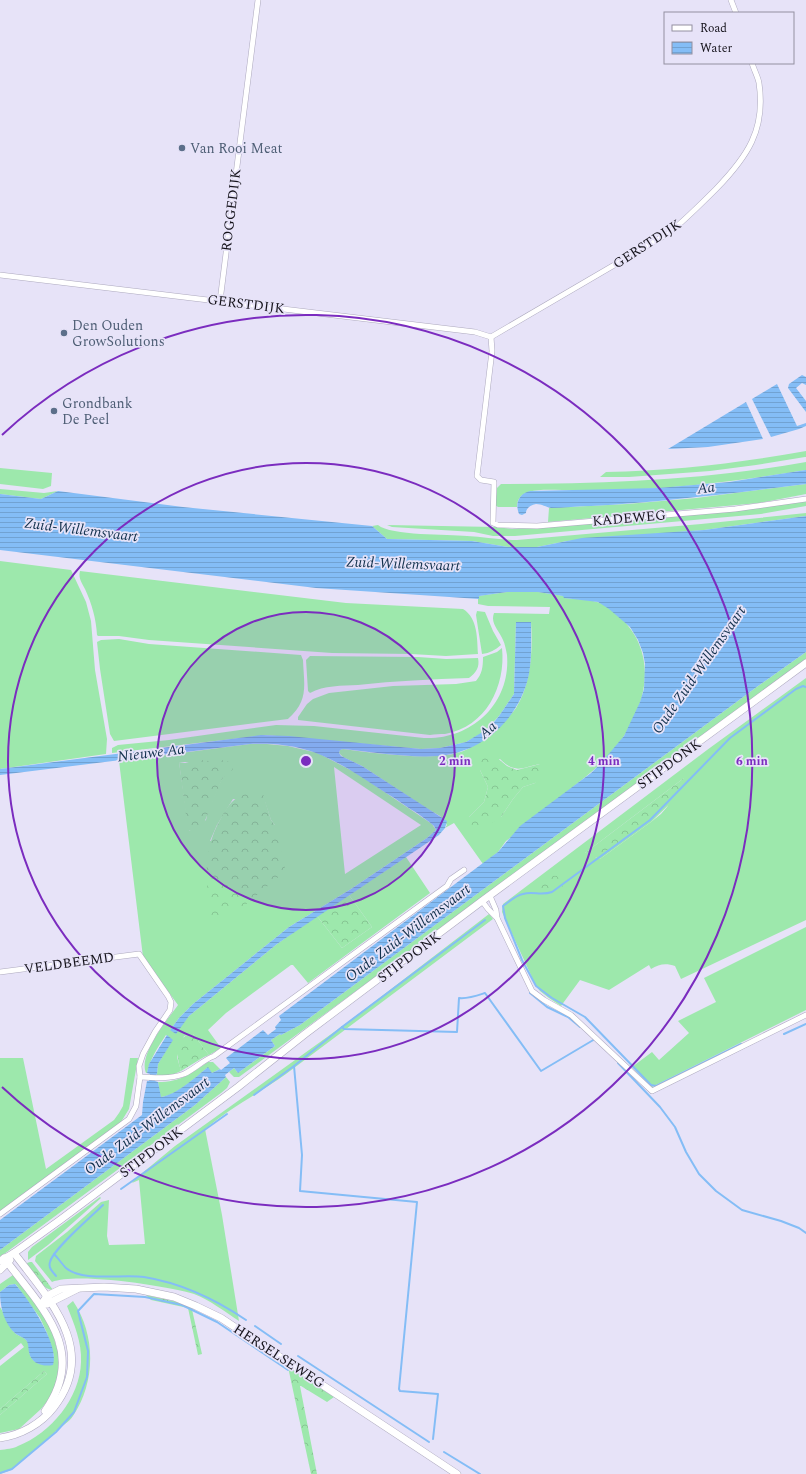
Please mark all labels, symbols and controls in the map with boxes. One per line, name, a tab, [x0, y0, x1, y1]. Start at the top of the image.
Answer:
legend	[664, 12, 794, 64]
text: Road	[700, 19, 727, 38]
text: Water	[700, 39, 732, 58]
place label: Van Rooi Meat	[190, 138, 283, 159]
marker: Van Rooi Meat	[177, 143, 187, 153]
street label: ROGGEDIJK	[216, 168, 246, 252]
street label: GERSTDIJK	[609, 214, 685, 274]
street label: GERSTDIJK	[206, 289, 286, 319]
place label: Den Ouden GrowSolutions	[72, 315, 165, 352]
marker: Den Ouden GrowSolutions	[59, 328, 69, 338]
place label: Grondbank De Peel	[62, 393, 133, 430]
marker: Grondbank De Peel	[49, 406, 59, 416]
water label: Aa	[695, 476, 716, 500]
street label: KADEWEG	[591, 504, 667, 532]
water label: Zuid-Willemsvaart	[23, 512, 140, 548]
water label: Zuid-Willemsvaart	[345, 551, 461, 578]
water label: Oude Zuid-Willemsvaart	[646, 601, 752, 739]
water label: Aa	[473, 715, 502, 745]
street label: STIPDONK	[633, 734, 705, 794]
water label: Nieuwe Aa	[116, 737, 186, 769]
text: 2 min	[439, 752, 472, 771]
text: 4 min	[588, 752, 621, 771]
text: 6 min	[736, 752, 769, 771]
centre of rings	[299, 754, 313, 768]
water label: Oude Zuid-Willemsvaart	[340, 878, 476, 988]
street label: STIPDONK	[373, 926, 445, 988]
street label: VELDBEEMD	[23, 946, 115, 980]
water label: Oude Zuid-Willemsvaart	[79, 1071, 215, 1181]
street label: STIPDONK	[115, 1121, 187, 1183]
street label: HERSELSEWEG	[229, 1319, 329, 1394]

